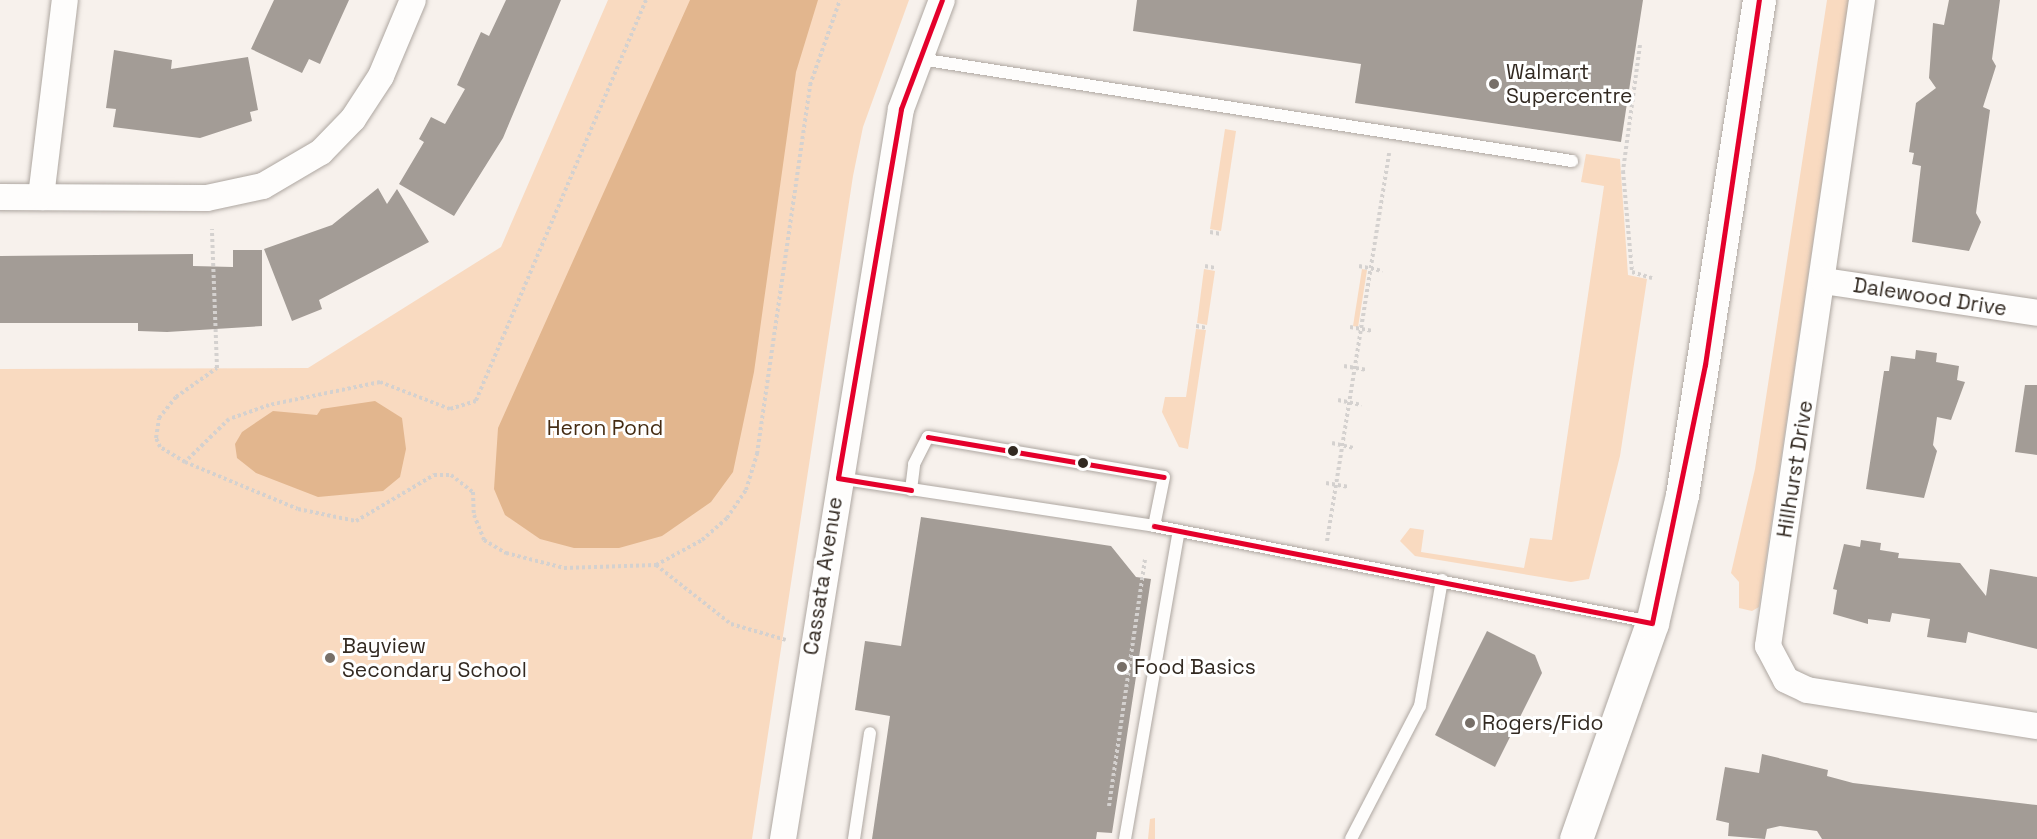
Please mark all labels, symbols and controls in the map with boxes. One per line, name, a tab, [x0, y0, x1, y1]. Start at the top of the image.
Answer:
place label: Walmart Supercentre	[1506, 59, 1632, 109]
marker: Walmart Supercentre	[1487, 77, 1501, 91]
street label: Dalewood Drive	[1851, 272, 2009, 322]
street label: Hillhurst Drive	[1772, 399, 1818, 539]
park label: Heron Pond	[547, 415, 663, 441]
unlabelled marker	[1007, 445, 1019, 457]
unlabelled marker	[1077, 457, 1089, 469]
street label: Cassata Avenue	[798, 495, 848, 657]
place label: Bayview Secondary School	[342, 633, 527, 683]
marker: Bayview Secondary School	[323, 651, 337, 665]
place label: Food Basics	[1134, 654, 1256, 680]
marker: Food Basics	[1115, 660, 1129, 674]
place label: Rogers/Fido	[1482, 710, 1604, 736]
marker: Rogers/Fido	[1463, 716, 1477, 730]

